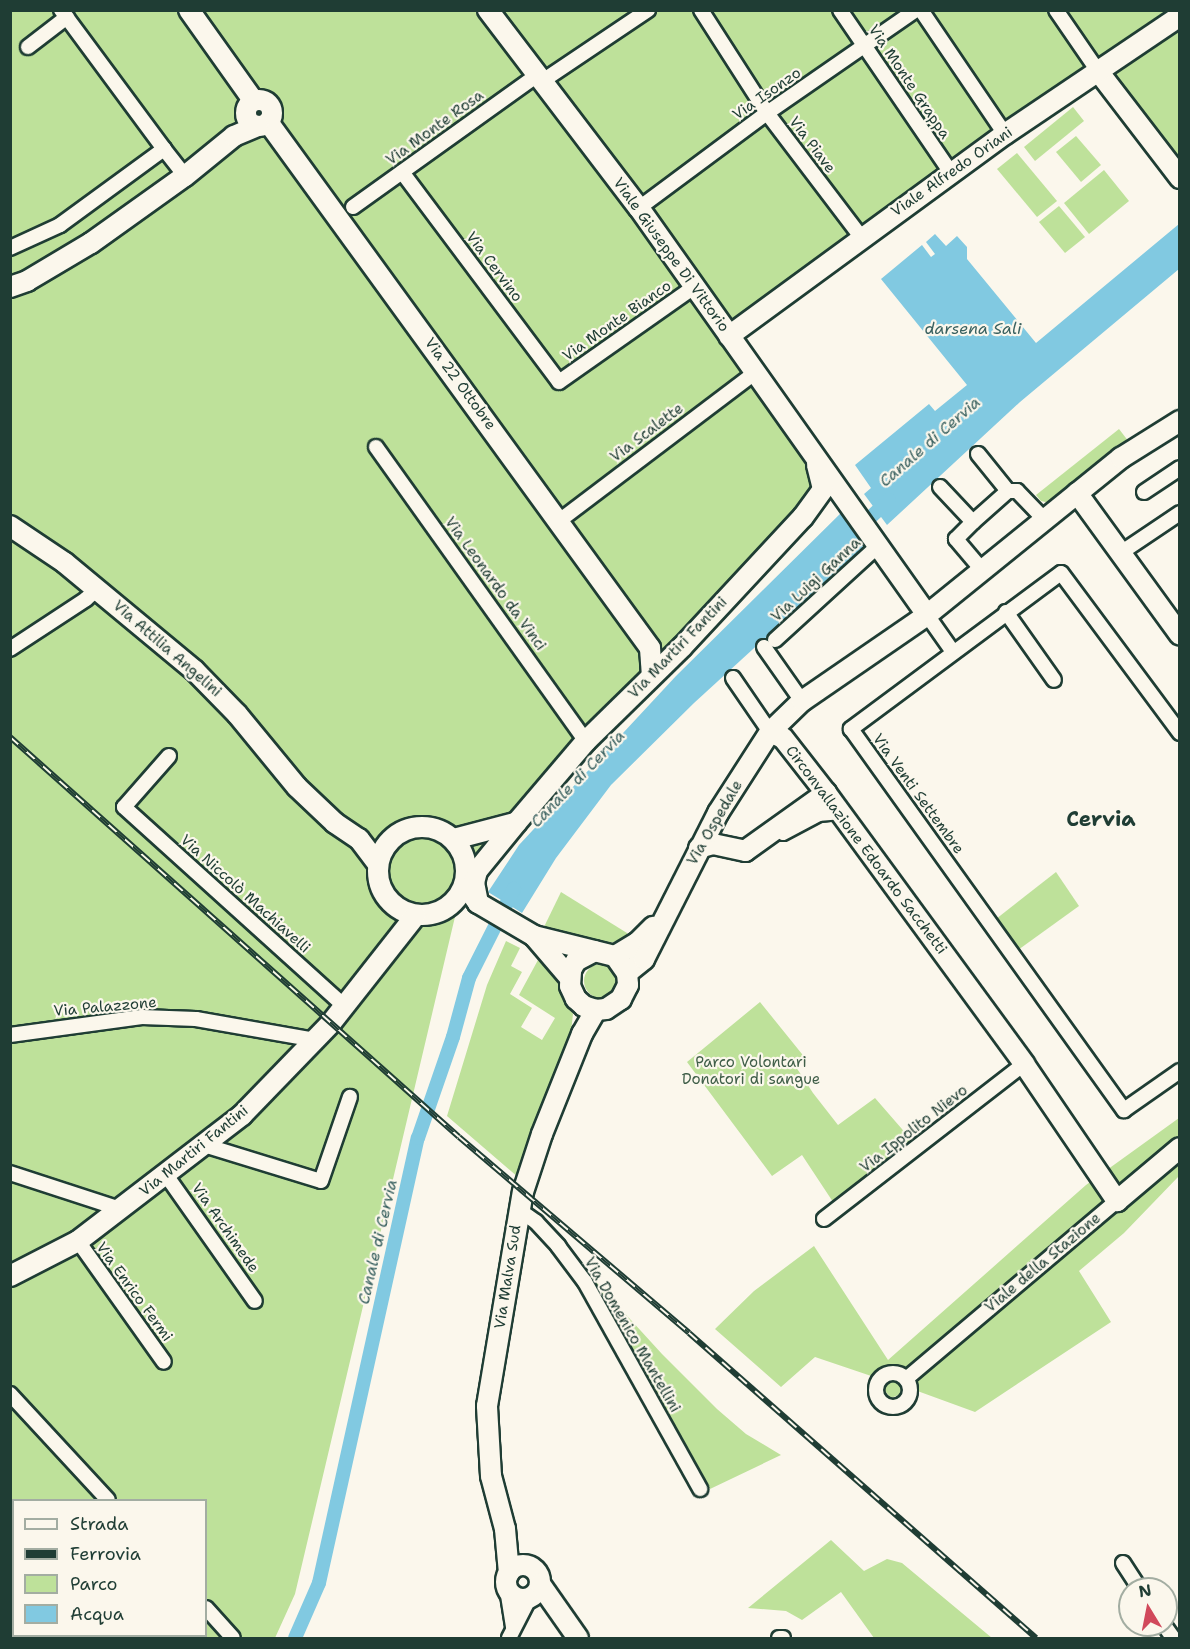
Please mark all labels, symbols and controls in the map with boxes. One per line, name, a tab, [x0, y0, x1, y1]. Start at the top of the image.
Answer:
street label: Via Monte Grappa	[864, 22, 954, 142]
street label: Via Isonzo	[729, 64, 805, 124]
street label: Via Monte Rosa	[383, 87, 487, 169]
street label: Via Piave	[785, 113, 839, 177]
street label: Viale Alfredo Oriani	[888, 123, 1016, 221]
street label: Viale Giuseppe Di Vittorio	[609, 174, 733, 336]
street label: Via Cervino	[462, 228, 526, 306]
street label: Via Monte Bianco	[559, 277, 675, 365]
water label: darsena Sali	[924, 319, 1022, 339]
street label: Via 22 Ottobre	[421, 334, 499, 434]
water label: Canale di Cervia	[876, 393, 984, 491]
street label: Via Scalette	[607, 400, 687, 466]
street label: Via Leonardo da Vinci	[440, 514, 550, 654]
street label: Via Luigi Ganna	[768, 534, 864, 626]
street label: Via Martiri Fantini	[625, 593, 731, 703]
street label: Via Attilia Angelini	[109, 597, 225, 701]
water label: Canale di Cervia	[527, 726, 629, 832]
street label: Via Venti Settembre	[868, 730, 968, 858]
street label: Circonvallazione Edoardo Sacchetti	[782, 742, 950, 958]
street label: Via Ospedale	[683, 777, 747, 869]
district label: Cervia	[1066, 806, 1136, 832]
street label: Via Niccolò Machiavelli	[176, 831, 314, 957]
street label: Via Palazzone	[53, 994, 157, 1020]
park label: Parco Volontari Donatori di sangue	[682, 1053, 820, 1088]
street label: Via Ippolito Nievo	[857, 1081, 971, 1177]
street label: Via Martiri Fantini	[136, 1102, 252, 1200]
water label: Canale di Cervia	[354, 1178, 402, 1306]
street label: Via Archimede	[187, 1180, 263, 1276]
street label: Viale della Stazione	[981, 1209, 1105, 1317]
street label: Via Malva Sud	[491, 1224, 525, 1330]
street label: Via Enrico Fermi	[92, 1239, 176, 1345]
street label: Via Domenico Mantellini	[580, 1254, 684, 1416]
legend	[12, 1499, 207, 1637]
text: Strada	[70, 1512, 129, 1536]
text: Ferrovia	[70, 1542, 141, 1566]
text: Parco	[70, 1572, 118, 1596]
north arrow	[1118, 1577, 1178, 1637]
text: N	[1137, 1579, 1153, 1602]
text: Acqua	[70, 1602, 124, 1626]

